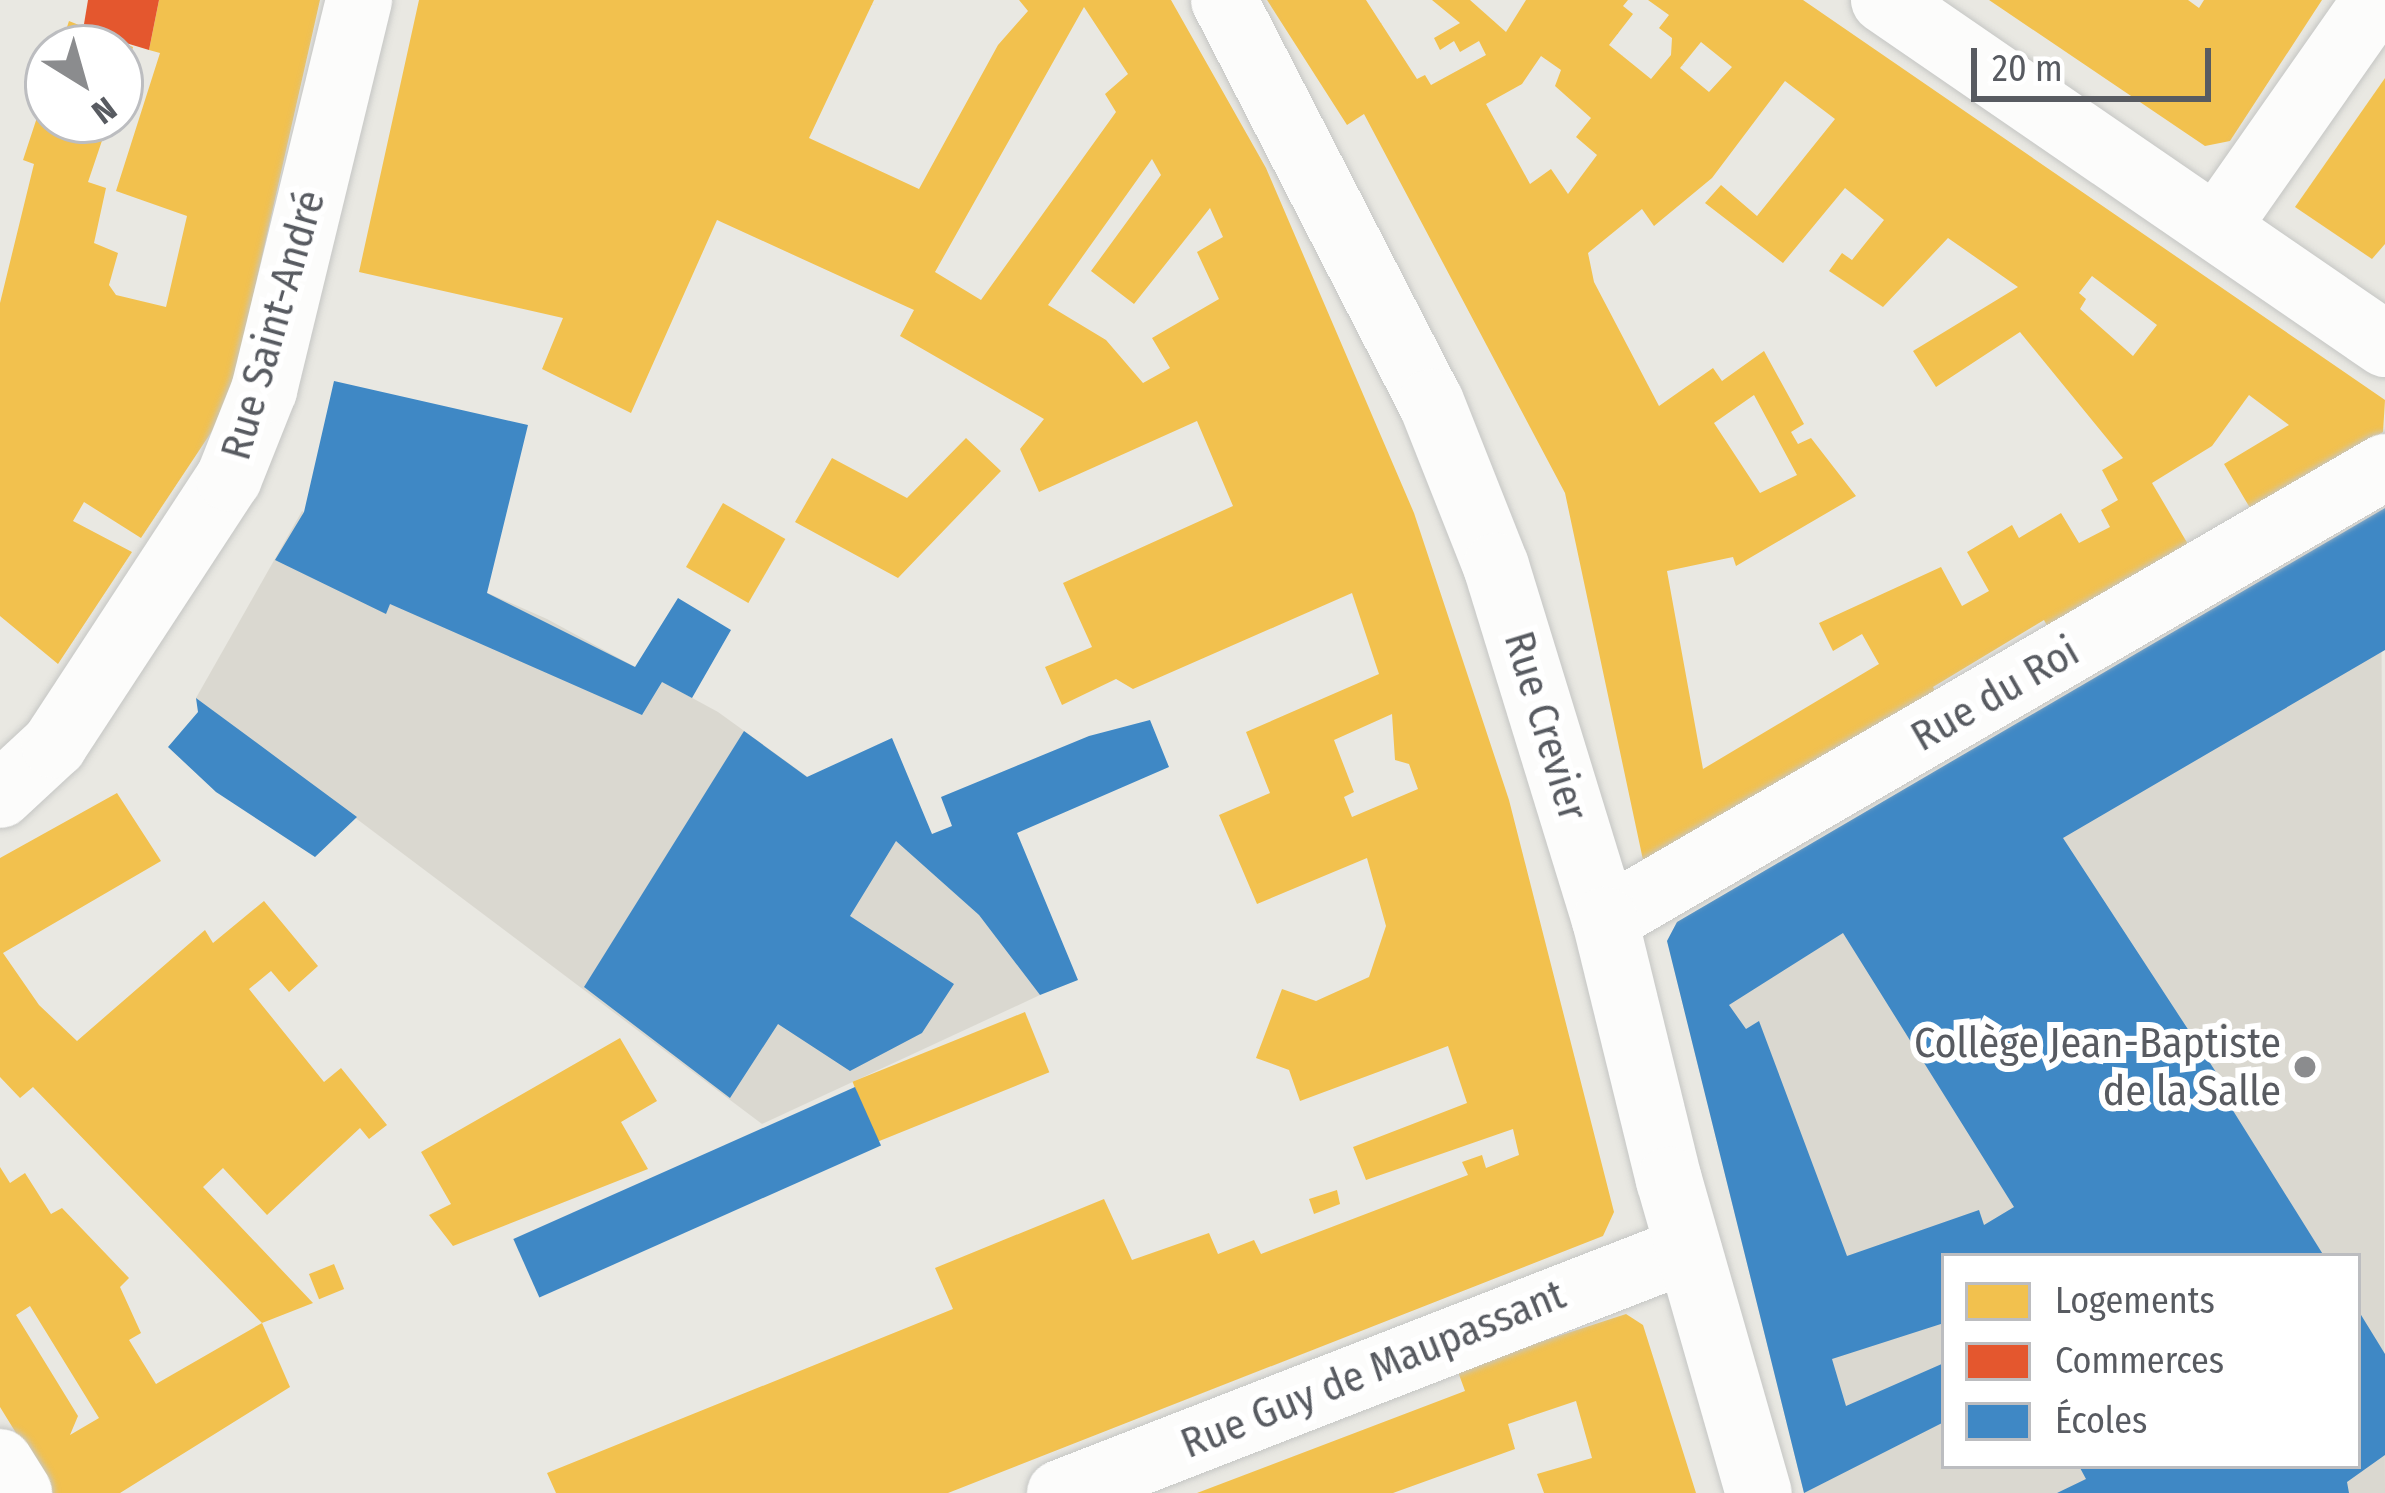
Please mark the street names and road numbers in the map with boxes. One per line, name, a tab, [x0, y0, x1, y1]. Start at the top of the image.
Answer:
street label: Rue Saint-André	[211, 185, 335, 465]
street label: Rue Crevier	[1493, 625, 1599, 827]
street label: Rue du Roi	[1902, 626, 2088, 762]
street label: Rue Guy de Maupassant	[1174, 1269, 1572, 1469]

